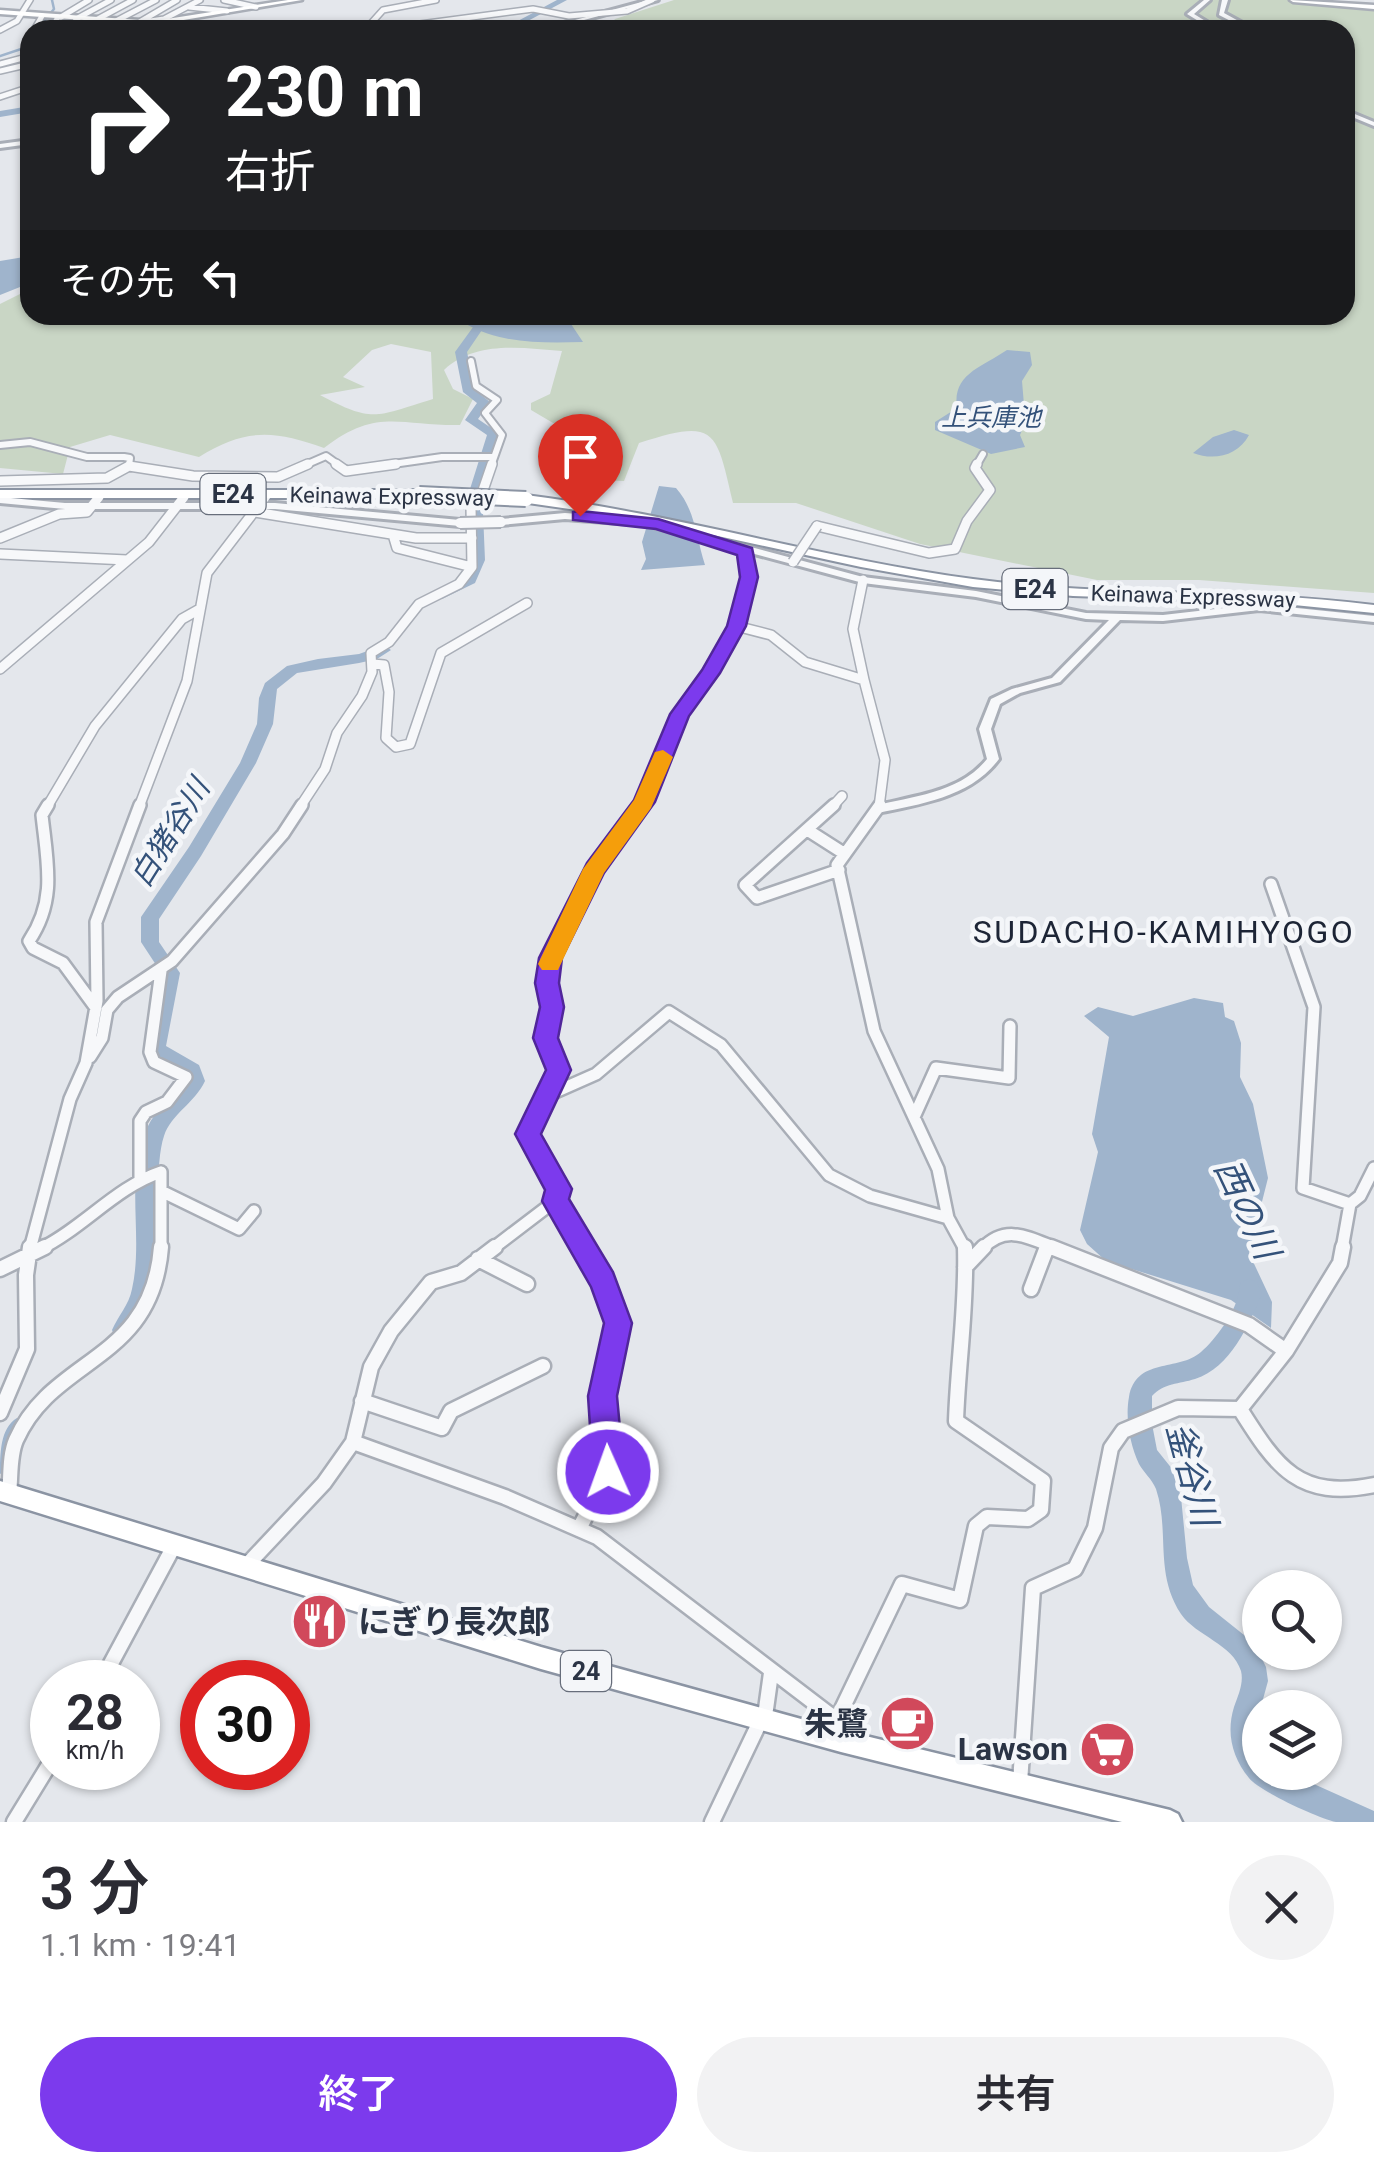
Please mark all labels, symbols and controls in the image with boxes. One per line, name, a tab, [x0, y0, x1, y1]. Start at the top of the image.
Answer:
text: 230 m	[225, 51, 424, 133]
icon: right	[60, 60, 190, 190]
text: 右折	[225, 145, 315, 198]
icon: left	[194, 250, 249, 305]
text: その先	[60, 259, 174, 303]
water label: 上兵庫池	[941, 403, 1044, 432]
pin	[538, 414, 623, 517]
icon: arrive	[553, 429, 608, 484]
road number: E24	[200, 474, 266, 514]
street label: Keinawa Expressway	[289, 482, 495, 511]
road number: E24	[1002, 569, 1068, 609]
street label: Keinawa Expressway	[1090, 580, 1296, 613]
water label: 白猪谷川	[123, 770, 218, 893]
district label: SUDACHO-KAMIHYOGO	[973, 913, 1355, 951]
water label: 西の川	[1206, 1153, 1289, 1269]
water label: 釜谷川	[1158, 1418, 1226, 1534]
position arrow	[556, 1420, 660, 1524]
map controls	[1242, 1570, 1342, 1790]
button: search	[1242, 1570, 1342, 1670]
restaurant icon: にぎり長次郎	[289, 1592, 349, 1652]
place label: にぎり長次郎	[358, 1603, 550, 1641]
road number: 24	[561, 1651, 611, 1691]
speed limit sign: 30	[180, 1660, 310, 1790]
text: 28	[66, 1684, 124, 1742]
button: layers	[1242, 1690, 1342, 1790]
cafe icon: 朱鷺	[877, 1694, 937, 1754]
place label: 朱鷺	[804, 1705, 868, 1743]
supermarket icon: Lawson	[1077, 1719, 1137, 1779]
place label: Lawson	[958, 1730, 1068, 1768]
text: km/h	[66, 1736, 124, 1765]
text: 3 分	[40, 1853, 149, 1924]
button: close	[1229, 1855, 1334, 1960]
text: 1.1 km · 19:41	[40, 1926, 241, 1964]
button: 終了	[40, 2037, 677, 2152]
button: 共有	[697, 2037, 1334, 2152]

